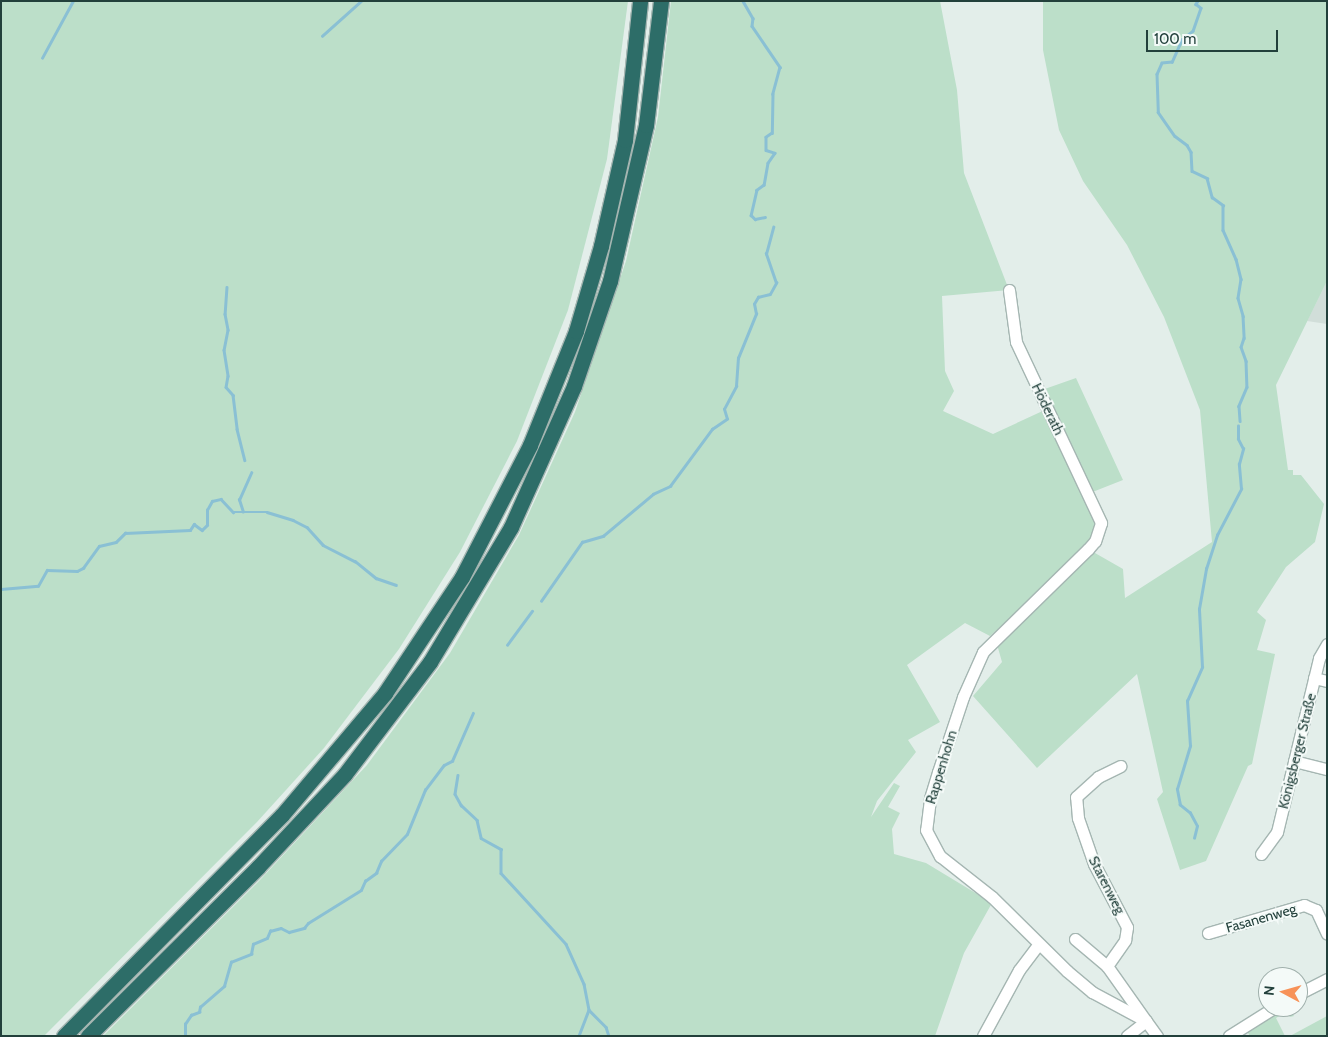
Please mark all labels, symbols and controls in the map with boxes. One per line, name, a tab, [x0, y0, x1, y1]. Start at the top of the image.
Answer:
scale bar	[1148, 20, 1280, 52]
text: 100 m	[1154, 30, 1196, 48]
street label: Höderath	[1028, 380, 1068, 438]
street label: Königsberger Straße	[1275, 691, 1319, 811]
street label: Rappenhohn	[922, 728, 960, 806]
street label: Starenweg	[1085, 853, 1129, 917]
street label: Fasanenweg	[1224, 900, 1298, 936]
north arrow	[1258, 967, 1308, 1017]
text: N	[1260, 985, 1279, 996]

